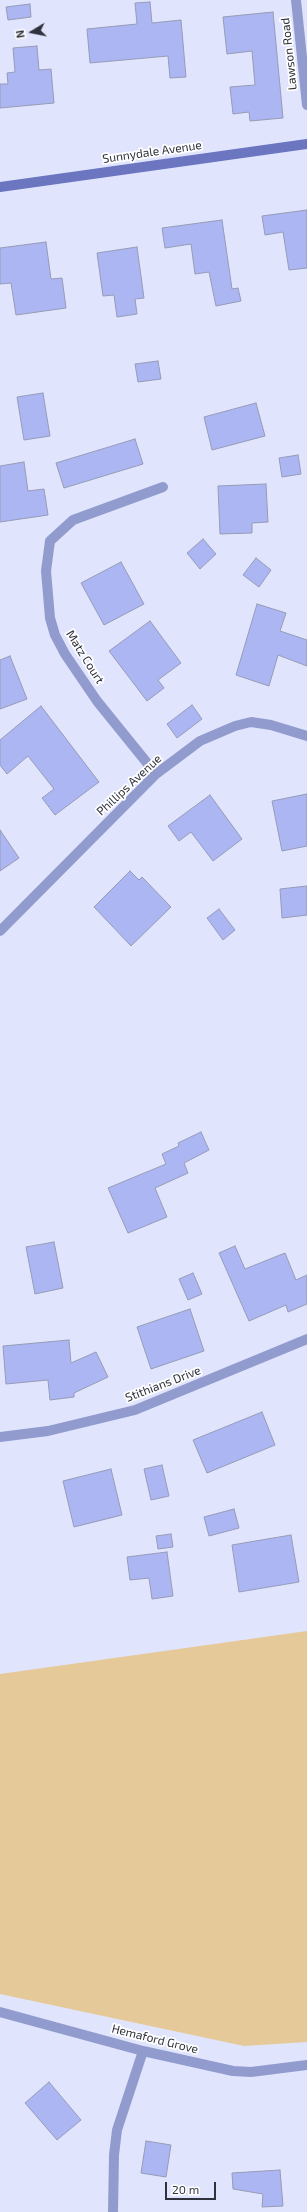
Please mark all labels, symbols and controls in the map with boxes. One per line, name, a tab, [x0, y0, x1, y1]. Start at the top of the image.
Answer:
north arrow	[12, 12, 52, 52]
street label: Lawson Road	[278, 17, 300, 91]
text: N	[13, 29, 27, 39]
street label: Sunnydale Avenue	[101, 138, 203, 166]
street label: Matz Court	[63, 628, 107, 686]
street label: Phillips Avenue	[94, 751, 164, 819]
street label: Stithians Drive	[123, 1363, 203, 1405]
street label: Hemaford Grove	[110, 2021, 200, 2057]
scale bar	[167, 2174, 218, 2200]
text: 20 m	[172, 2182, 199, 2196]

